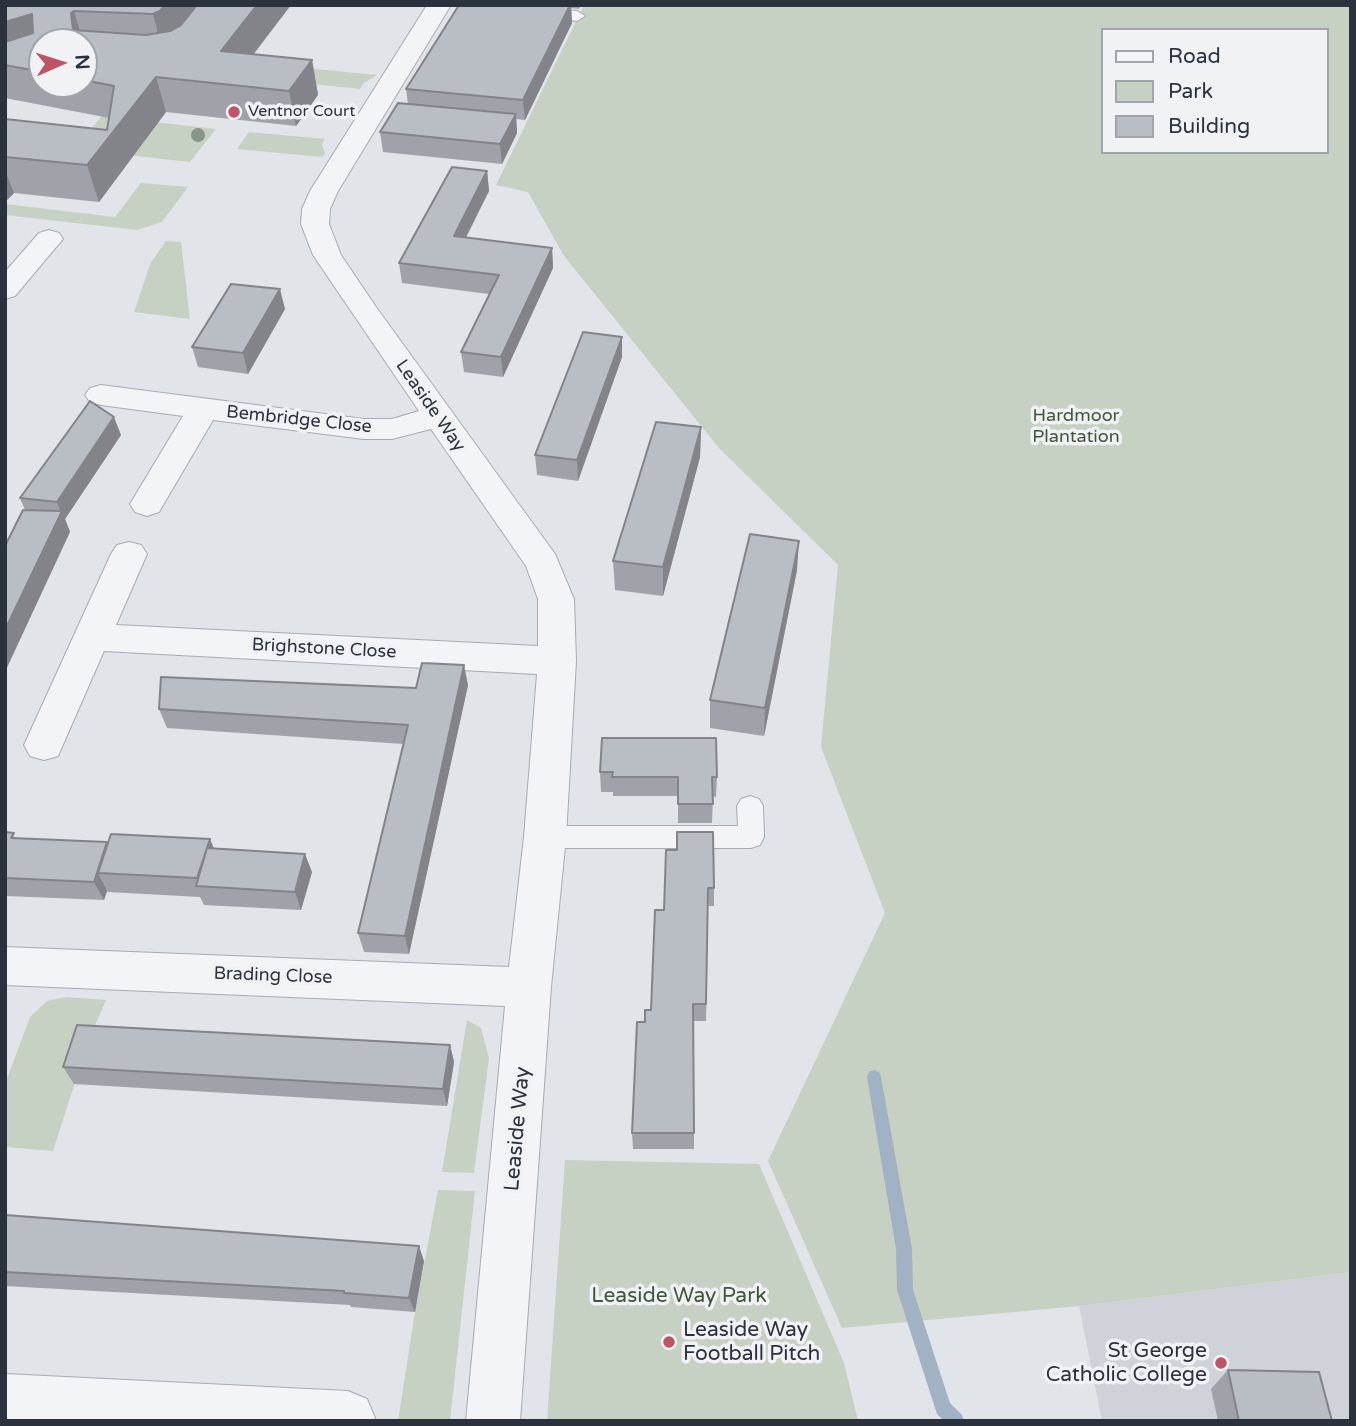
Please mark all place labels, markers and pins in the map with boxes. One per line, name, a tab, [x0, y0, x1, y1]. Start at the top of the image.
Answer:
place label: Ventnor Court	[248, 102, 355, 122]
marker: Ventnor Court	[226, 104, 242, 120]
place label: Leaside Way Football Pitch	[683, 1317, 820, 1367]
marker: Leaside Way Football Pitch	[661, 1334, 677, 1350]
place label: St George Catholic College	[1046, 1338, 1207, 1388]
marker: St George Catholic College	[1213, 1355, 1229, 1371]

